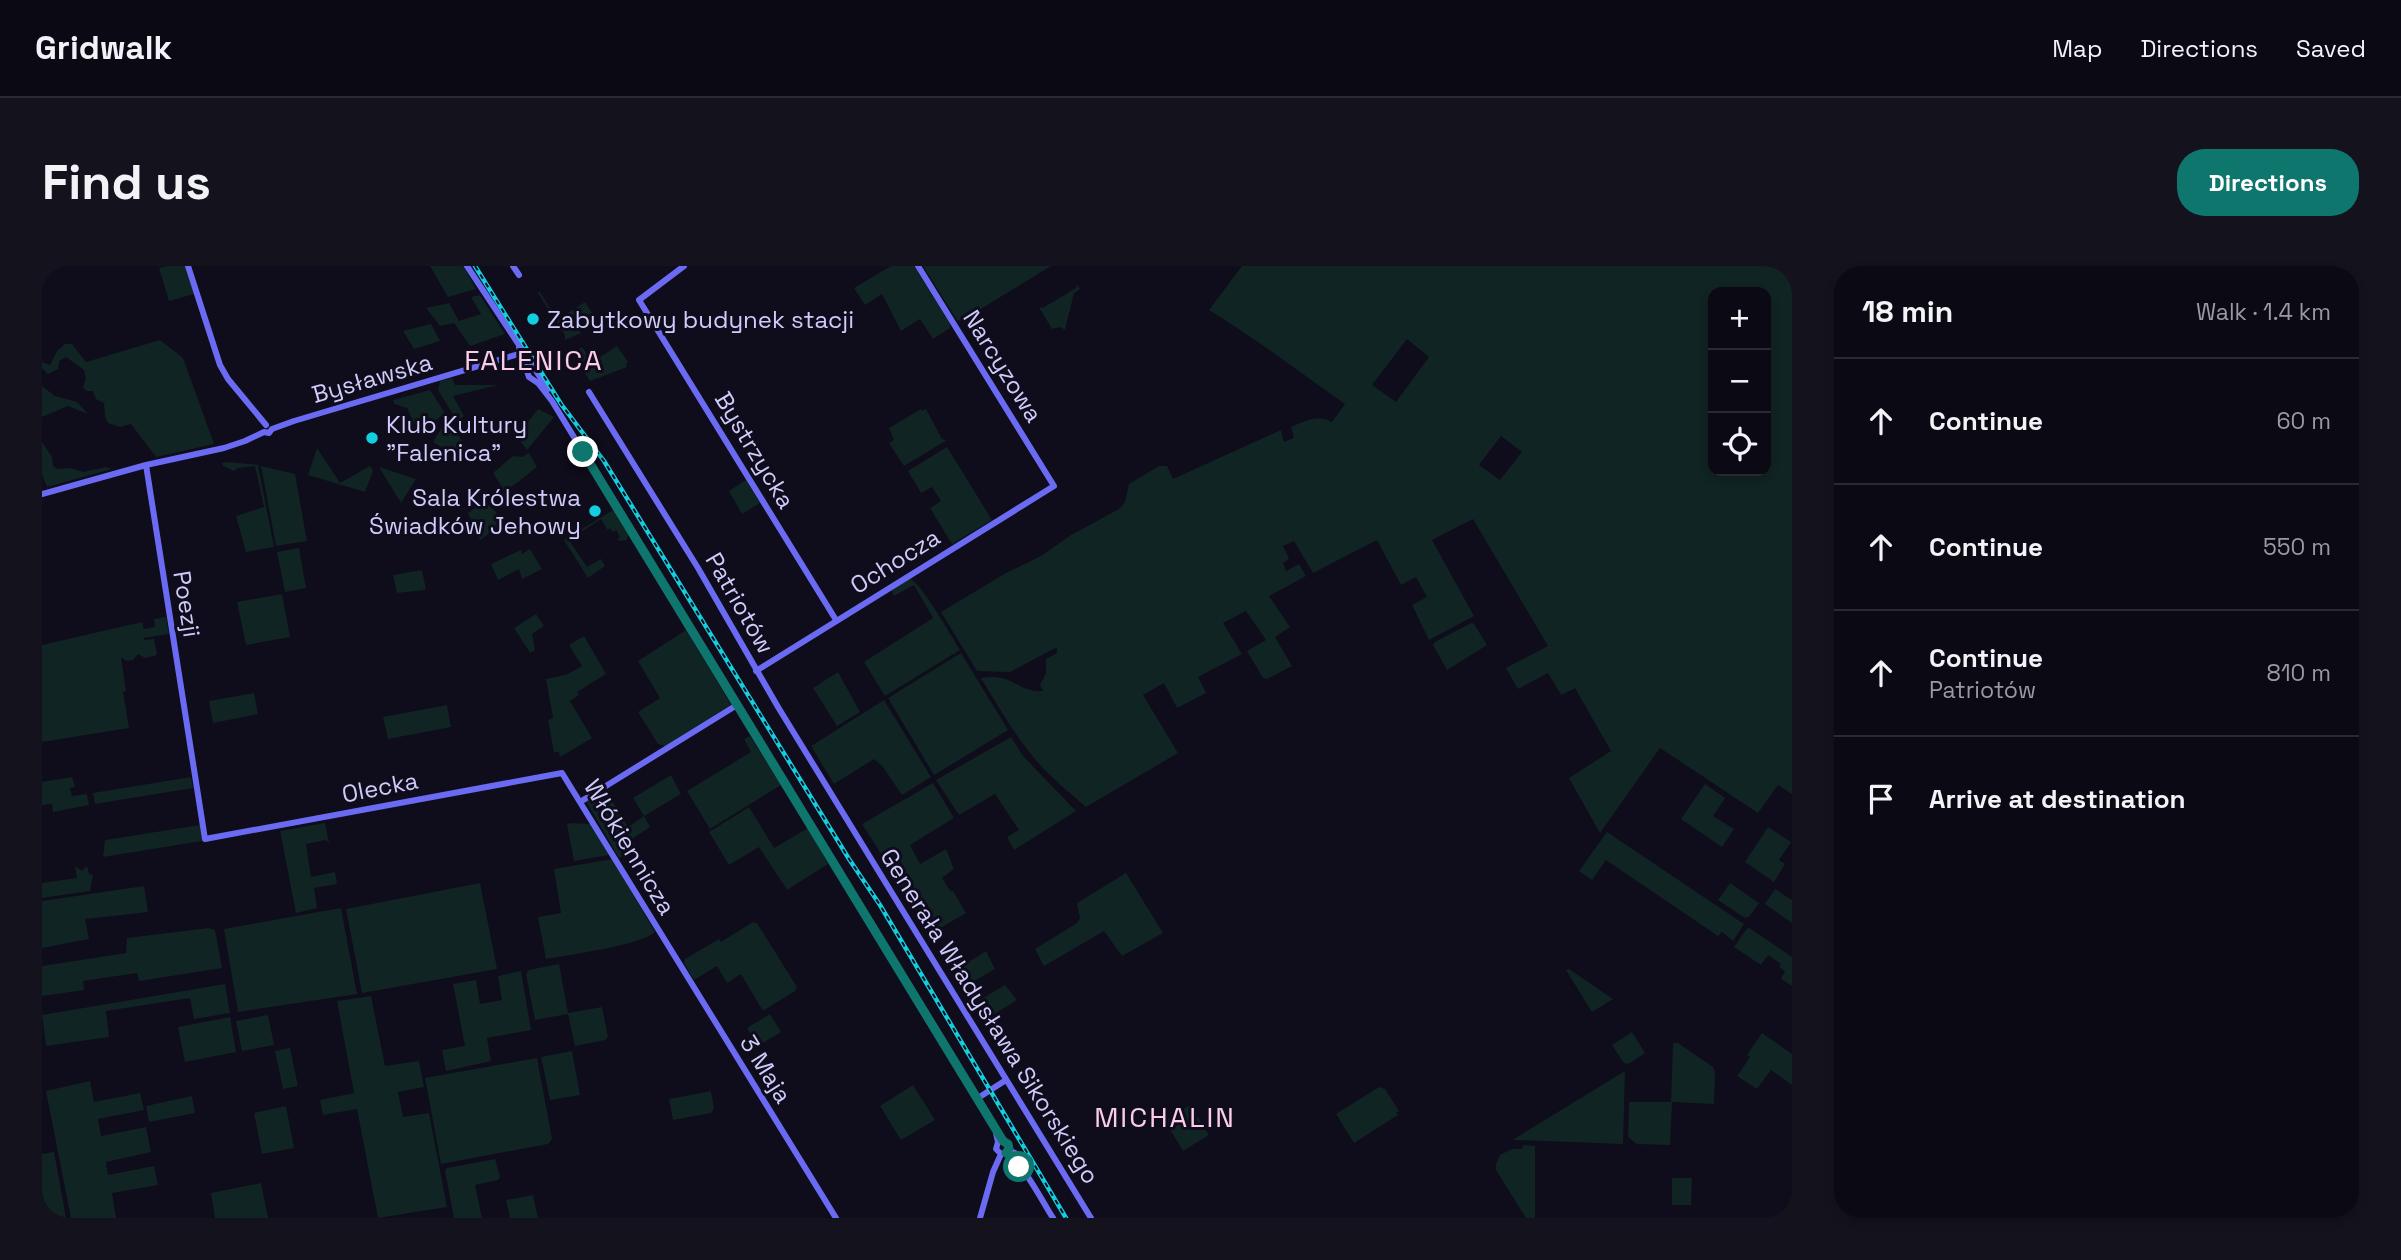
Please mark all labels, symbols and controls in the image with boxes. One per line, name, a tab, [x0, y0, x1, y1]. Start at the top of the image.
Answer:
text: Gridwalk	[35, 27, 172, 69]
text: Map	[2052, 33, 2102, 64]
text: Directions	[2140, 33, 2258, 64]
text: Saved	[2296, 33, 2366, 64]
button: Directions	[2177, 149, 2359, 216]
text: Find us	[42, 151, 211, 213]
map controls	[1708, 287, 1771, 476]
button: +	[1708, 287, 1771, 350]
text: 18 min	[1862, 292, 1953, 331]
text: Walk · 1.4 km	[2196, 297, 2331, 327]
place label: Zabytkowy budynek stacji	[547, 304, 854, 335]
street label: Narcyzowa	[956, 304, 1050, 428]
marker: Zabytkowy budynek stacji	[525, 311, 541, 327]
district label: FALENICA	[464, 342, 604, 378]
street label: Bysławska	[308, 346, 436, 410]
button: −	[1708, 350, 1771, 413]
street label: Bystrzycka	[708, 386, 802, 514]
icon: ahead	[1862, 402, 1900, 440]
text: Continue	[1929, 404, 2043, 438]
text: 60 m	[2276, 406, 2331, 436]
place label: Klub Kultury "Falenica"	[386, 409, 527, 468]
button: locate	[1708, 413, 1771, 476]
marker: Klub Kultury "Falenica"	[364, 430, 380, 446]
route end	[567, 436, 598, 467]
place label: Sala Królestwa Świadków Jehowy	[369, 482, 581, 541]
marker: Sala Królestwa Świadków Jehowy	[587, 503, 603, 519]
street label: Ochocza	[844, 521, 946, 601]
icon: ahead	[1862, 528, 1900, 566]
text: Continue	[1929, 530, 2043, 564]
text: 550 m	[2263, 532, 2331, 562]
street label: Patriotów	[699, 547, 781, 659]
street label: Poezji	[166, 569, 208, 639]
text: Continue	[1929, 641, 2043, 675]
icon: ahead	[1862, 654, 1900, 692]
text: 810 m	[2267, 658, 2331, 688]
text: Patriotów	[1929, 675, 2036, 705]
street label: Olecka	[339, 764, 421, 810]
street label: Włókiennicza	[577, 773, 683, 921]
icon: arrive	[1862, 780, 1900, 818]
text: Arrive at destination	[1929, 782, 2186, 816]
street label: Generała Władysława Sikorskiego	[874, 843, 1106, 1189]
street label: 3 Maja	[733, 1029, 799, 1109]
district label: MICHALIN	[1094, 1099, 1236, 1135]
route start	[1003, 1151, 1034, 1182]

